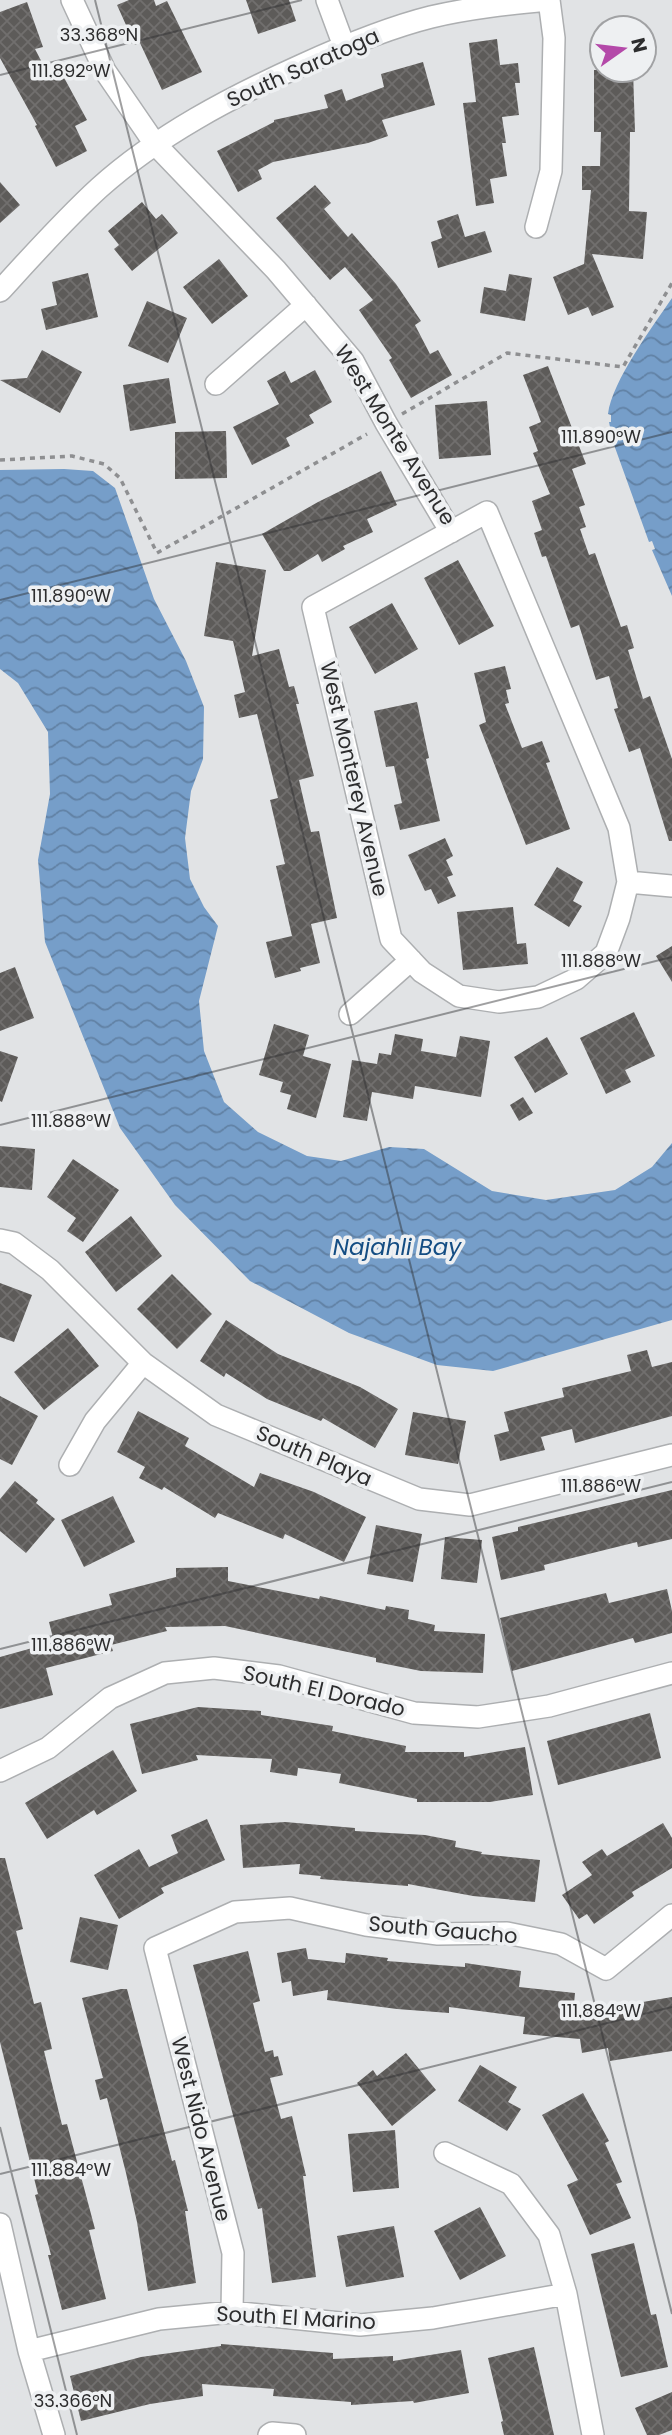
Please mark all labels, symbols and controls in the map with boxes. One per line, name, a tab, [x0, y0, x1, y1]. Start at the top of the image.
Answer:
north arrow	[588, 14, 658, 84]
street label: South Saratoga	[222, 21, 384, 114]
text: 33.368°N	[60, 22, 138, 47]
text: N	[624, 35, 654, 55]
text: 111.892°W	[31, 58, 111, 83]
street label: West Monte Avenue	[328, 339, 463, 531]
text: 111.890°W	[561, 424, 641, 449]
text: 111.890°W	[31, 583, 111, 608]
street label: West Monterey Avenue	[313, 658, 396, 899]
text: 111.888°W	[561, 948, 641, 973]
text: 111.888°W	[31, 1108, 111, 1133]
water label: Najahli Bay	[333, 1231, 462, 1263]
street label: South Playa	[252, 1418, 377, 1493]
text: 111.886°W	[561, 1473, 642, 1498]
text: 111.886°W	[31, 1632, 112, 1657]
street label: South El Dorado	[240, 1658, 408, 1723]
street label: South Gaucho	[367, 1909, 519, 1950]
text: 111.884°W	[561, 1998, 641, 2023]
street label: West Nido Avenue	[164, 2033, 239, 2224]
text: 111.884°W	[31, 2157, 111, 2182]
street label: South El Marino	[216, 2299, 376, 2336]
text: 33.366°N	[34, 2388, 112, 2413]

